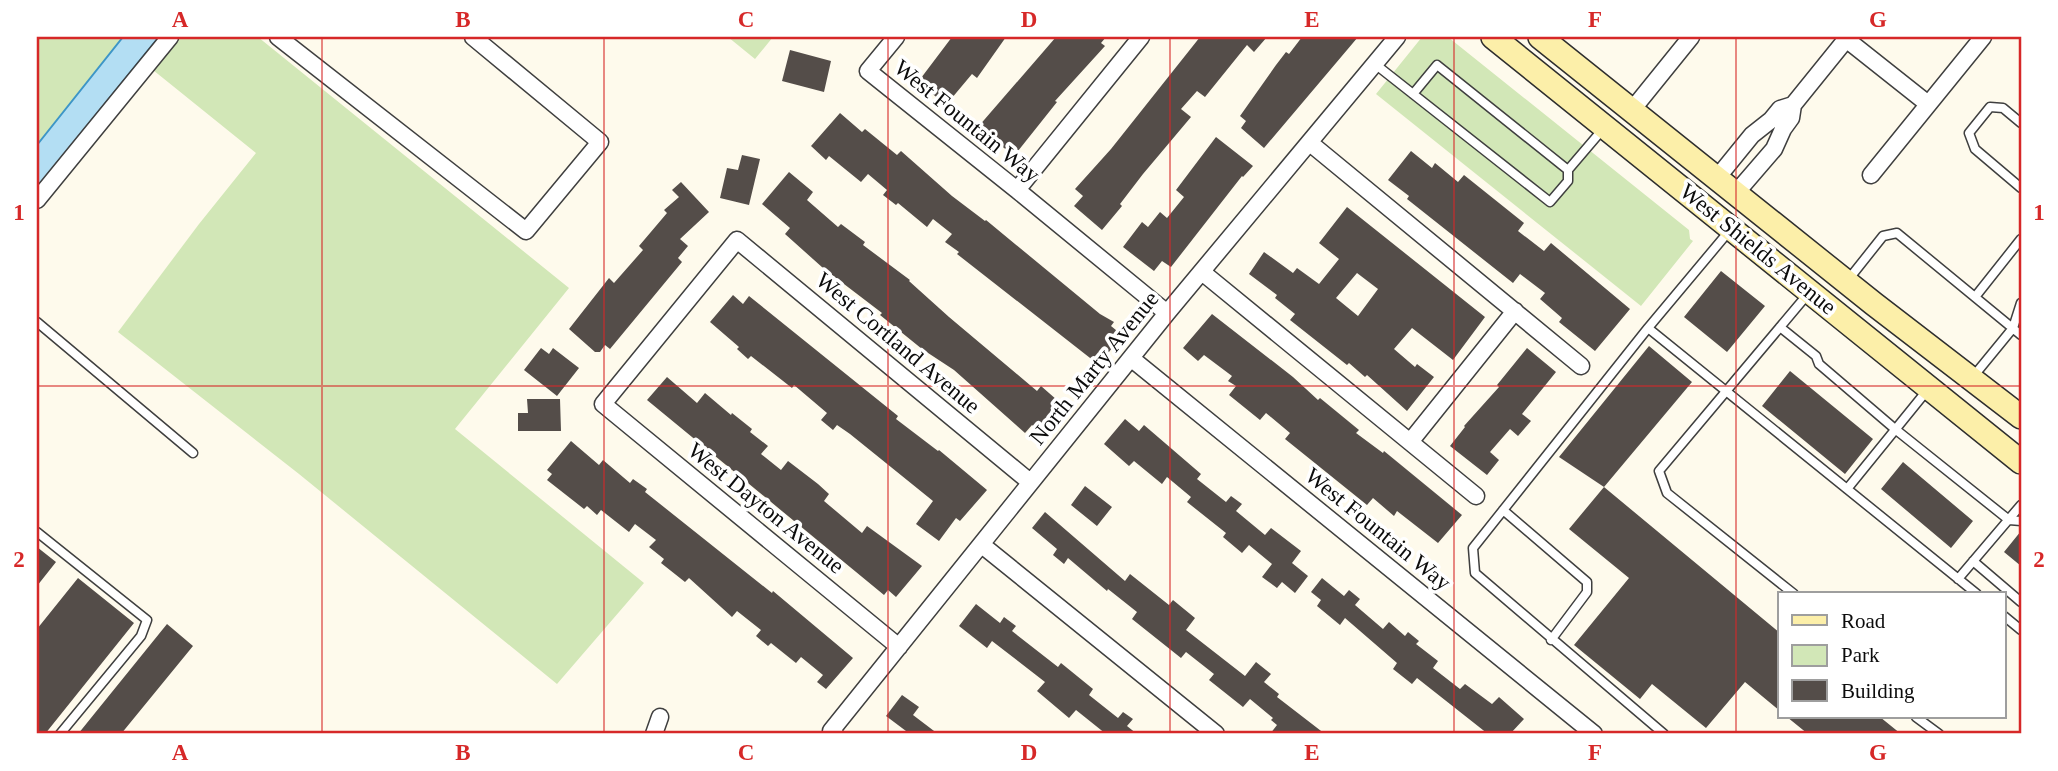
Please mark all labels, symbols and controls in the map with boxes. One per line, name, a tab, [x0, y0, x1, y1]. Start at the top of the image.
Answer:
text: A	[172, 7, 189, 32]
text: B	[455, 7, 471, 32]
text: C	[738, 7, 754, 32]
text: D	[1021, 7, 1037, 32]
text: E	[1304, 7, 1320, 32]
text: F	[1588, 7, 1602, 32]
text: G	[1869, 7, 1887, 32]
street label: West Fountain Way	[889, 55, 1045, 188]
street label: West Shields Avenue	[1675, 178, 1841, 320]
text: 1	[13, 200, 25, 225]
text: 1	[2033, 200, 2045, 225]
street label: West Cortland Avenue	[811, 267, 985, 419]
street label: North Marty Avenue	[1025, 286, 1163, 450]
street label: West Dayton Avenue	[683, 437, 849, 579]
street label: West Fountain Way	[1300, 463, 1456, 596]
text: 2	[13, 547, 25, 572]
text: 2	[2033, 547, 2045, 572]
legend	[1778, 592, 2006, 718]
text: Road	[1841, 609, 1886, 633]
text: Park	[1841, 643, 1880, 667]
text: Building	[1841, 679, 1915, 703]
text: A	[172, 740, 189, 765]
text: B	[455, 740, 471, 765]
text: C	[738, 740, 754, 765]
text: D	[1021, 740, 1037, 765]
text: E	[1304, 740, 1320, 765]
text: F	[1588, 740, 1602, 765]
text: G	[1869, 740, 1887, 765]

